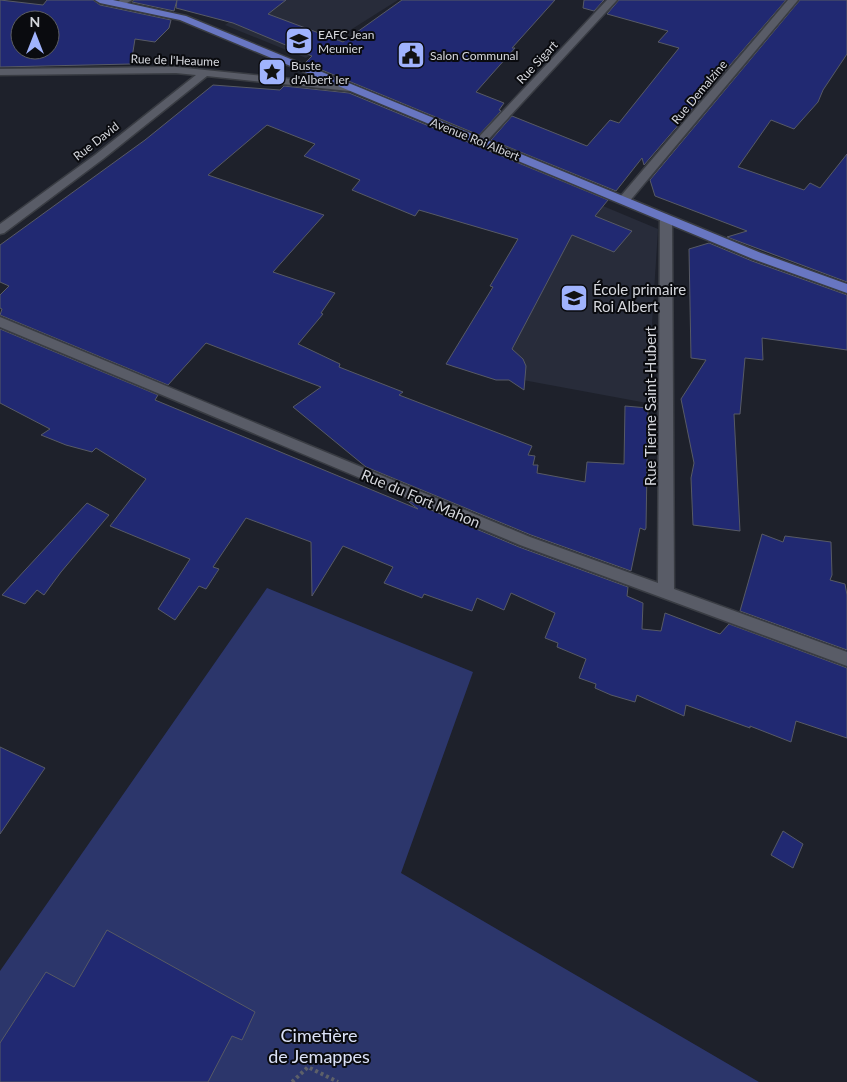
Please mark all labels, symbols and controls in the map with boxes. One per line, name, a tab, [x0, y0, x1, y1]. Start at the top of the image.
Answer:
north arrow	[10, 10, 60, 60]
text: N	[30, 13, 40, 30]
school or university icon: EAFC Jean Meunier	[284, 26, 314, 56]
place label: EAFC Jean Meunier	[318, 27, 374, 56]
street label: Rue Sigart	[513, 37, 561, 87]
public building icon: Salon Communal	[396, 40, 426, 70]
place label: Salon Communal	[430, 48, 518, 63]
street label: Rue de l'Heaume	[130, 51, 220, 69]
place icon: Buste d'Albert Ier	[257, 57, 287, 87]
street label: Rue Demalzine	[668, 57, 730, 127]
place label: Buste d'Albert Ier	[291, 58, 350, 87]
street label: Avenue Roi Albert	[428, 114, 522, 164]
street label: Rue David	[70, 118, 122, 164]
place label: École primaire Roi Albert	[593, 280, 686, 315]
school or university icon: École primaire Roi Albert	[559, 283, 589, 313]
street label: Rue Tierne Saint-Hubert	[641, 325, 659, 486]
street label: Rue du Fort Mahon	[359, 465, 483, 531]
park label: Cimetière de Jemappes	[268, 1024, 370, 1067]

